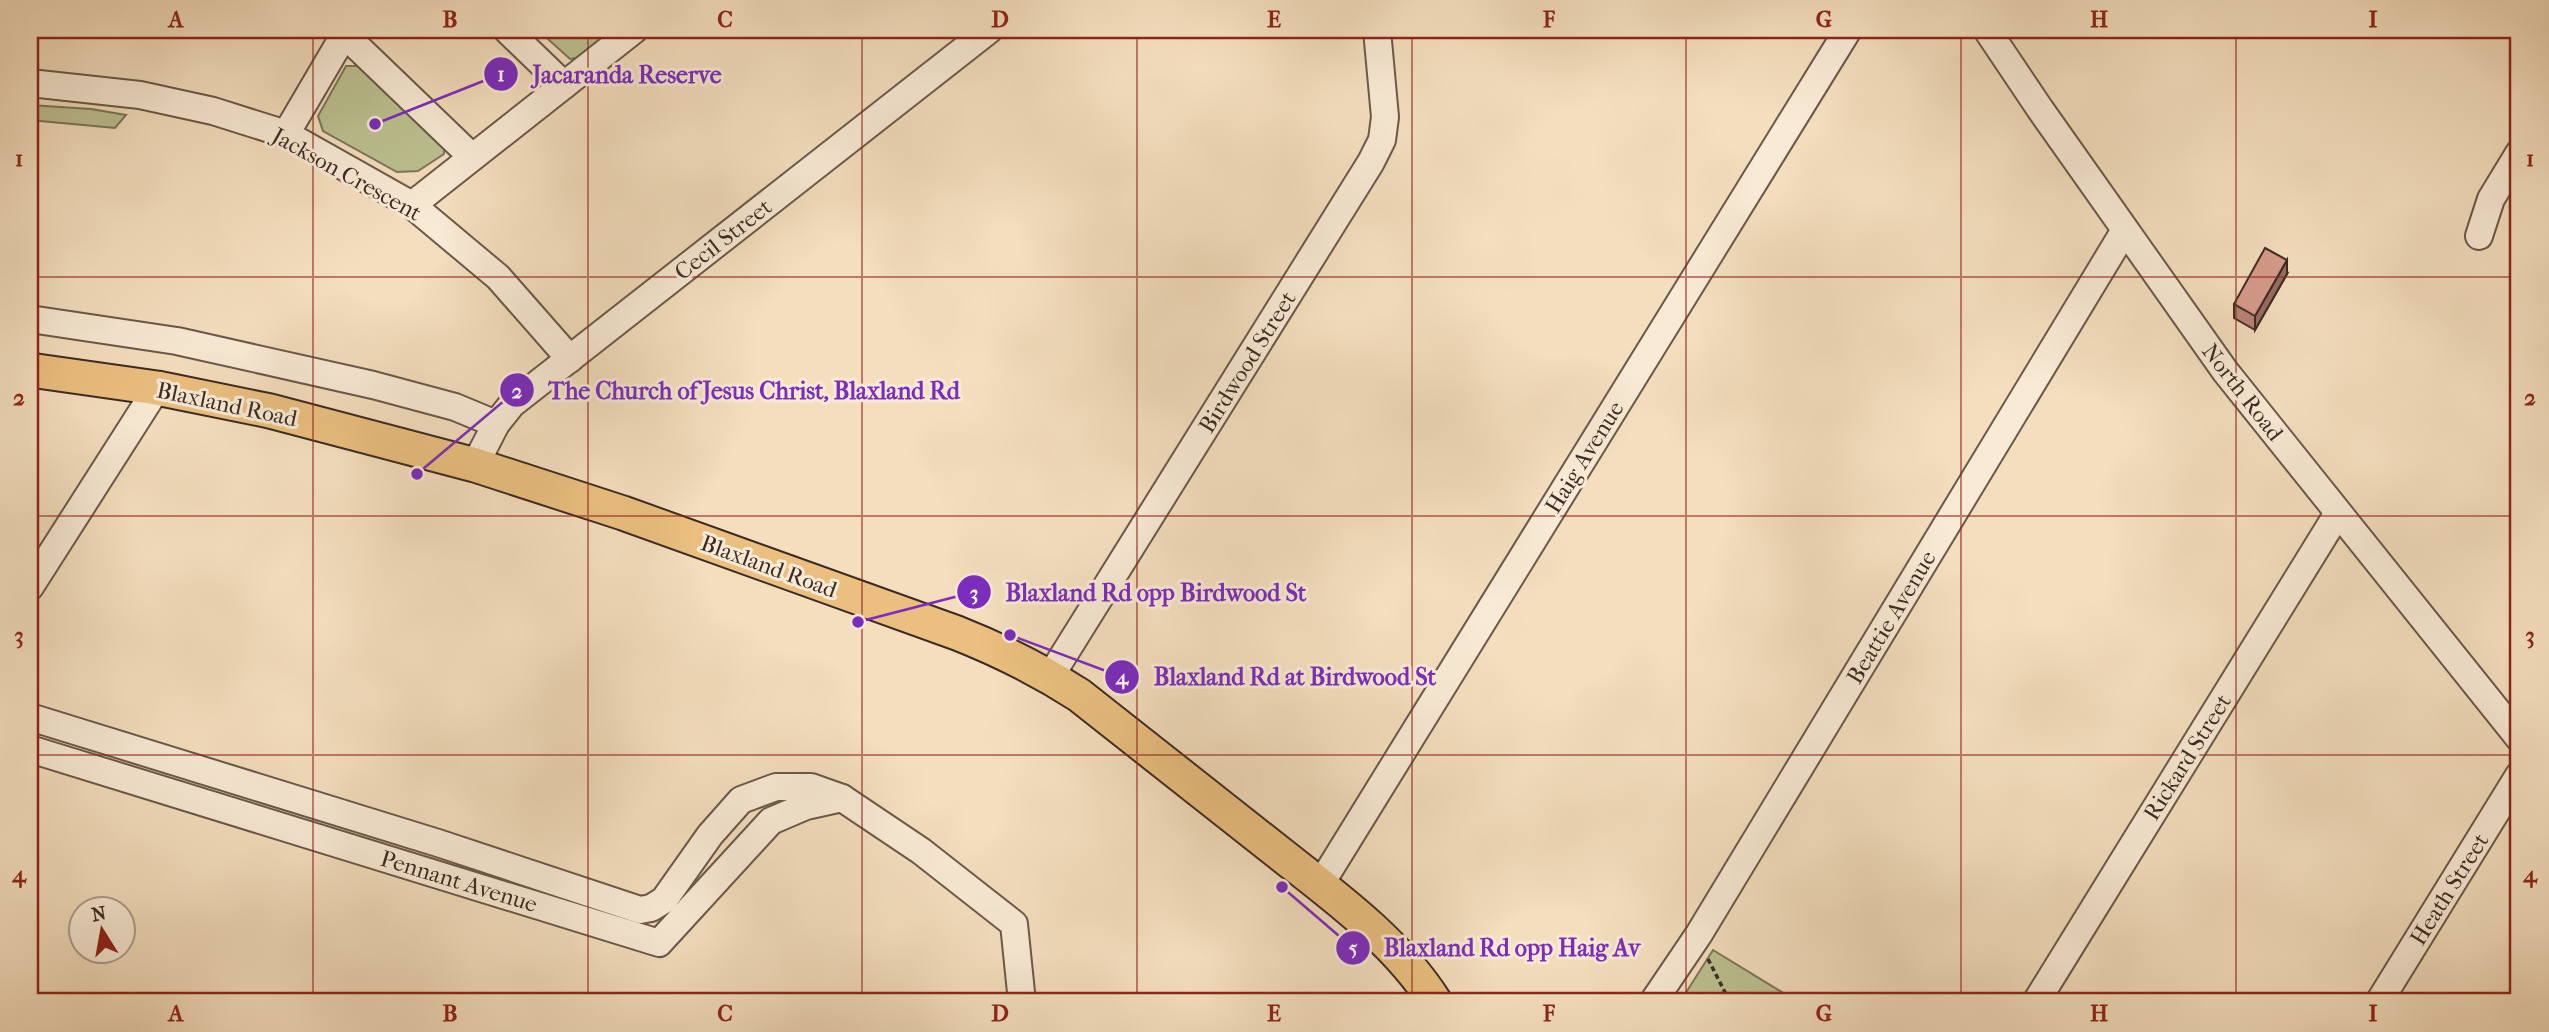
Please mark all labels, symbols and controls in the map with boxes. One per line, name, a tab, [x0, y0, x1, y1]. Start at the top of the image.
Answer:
text: A	[167, 6, 185, 33]
text: B	[443, 6, 458, 33]
text: C	[717, 6, 733, 33]
text: D	[991, 6, 1009, 33]
text: E	[1267, 6, 1281, 33]
text: F	[1542, 6, 1556, 33]
text: G	[1816, 6, 1832, 33]
text: H	[2090, 6, 2108, 33]
text: I	[2369, 6, 2378, 33]
callout: Jacaranda Reserve	[483, 52, 735, 97]
text: Jacaranda Reserve	[530, 61, 722, 89]
text: 1	[497, 62, 505, 86]
street label: Jackson Crescent	[266, 121, 426, 227]
text: 1	[15, 145, 23, 172]
text: 1	[2526, 145, 2534, 172]
street label: Cecil Street	[669, 193, 777, 286]
street label: Birdwood Street	[1193, 287, 1302, 438]
street label: North Road	[2196, 338, 2289, 447]
callout: The Church of Jesus Christ, Blaxland Rd	[500, 368, 974, 413]
street label: Blaxland Road	[154, 376, 300, 433]
text: The Church of Jesus Christ, Blaxland Rd	[547, 377, 961, 405]
text: 2	[512, 379, 523, 403]
text: 2	[13, 384, 25, 411]
text: 2	[2524, 384, 2536, 411]
street label: Haig Avenue	[1539, 396, 1630, 518]
street label: Blaxland Road	[697, 529, 841, 604]
street label: Beattie Avenue	[1841, 546, 1942, 689]
callout: Blaxland Rd opp Birdwood St	[957, 570, 1321, 615]
text: Blaxland Rd opp Birdwood St	[1006, 579, 1307, 607]
text: 3	[970, 581, 978, 605]
text: 3	[14, 622, 24, 649]
text: 3	[2525, 622, 2535, 649]
callout: Blaxland Rd at Birdwood St	[1104, 655, 1450, 700]
text: Blaxland Rd at Birdwood St	[1154, 663, 1437, 691]
text: 4	[1115, 665, 1130, 690]
street label: Rickard Street	[2138, 689, 2237, 825]
street label: Heath Street	[2404, 828, 2494, 950]
street label: Pennant Avenue	[377, 845, 541, 918]
text: 4	[11, 861, 27, 888]
text: 4	[2522, 861, 2538, 888]
north arrow	[66, 895, 136, 965]
text: N	[90, 902, 109, 926]
callout: Blaxland Rd opp Haig Av	[1335, 925, 1655, 970]
text: Blaxland Rd opp Haig Av	[1384, 934, 1642, 962]
text: 5	[1348, 936, 1358, 960]
text: A	[167, 1000, 185, 1027]
text: B	[443, 1000, 458, 1027]
text: C	[717, 1000, 733, 1027]
text: D	[991, 1000, 1009, 1027]
text: E	[1267, 1000, 1281, 1027]
text: F	[1542, 1000, 1556, 1027]
text: G	[1816, 1000, 1832, 1027]
text: H	[2090, 1000, 2108, 1027]
text: I	[2369, 1000, 2378, 1027]

